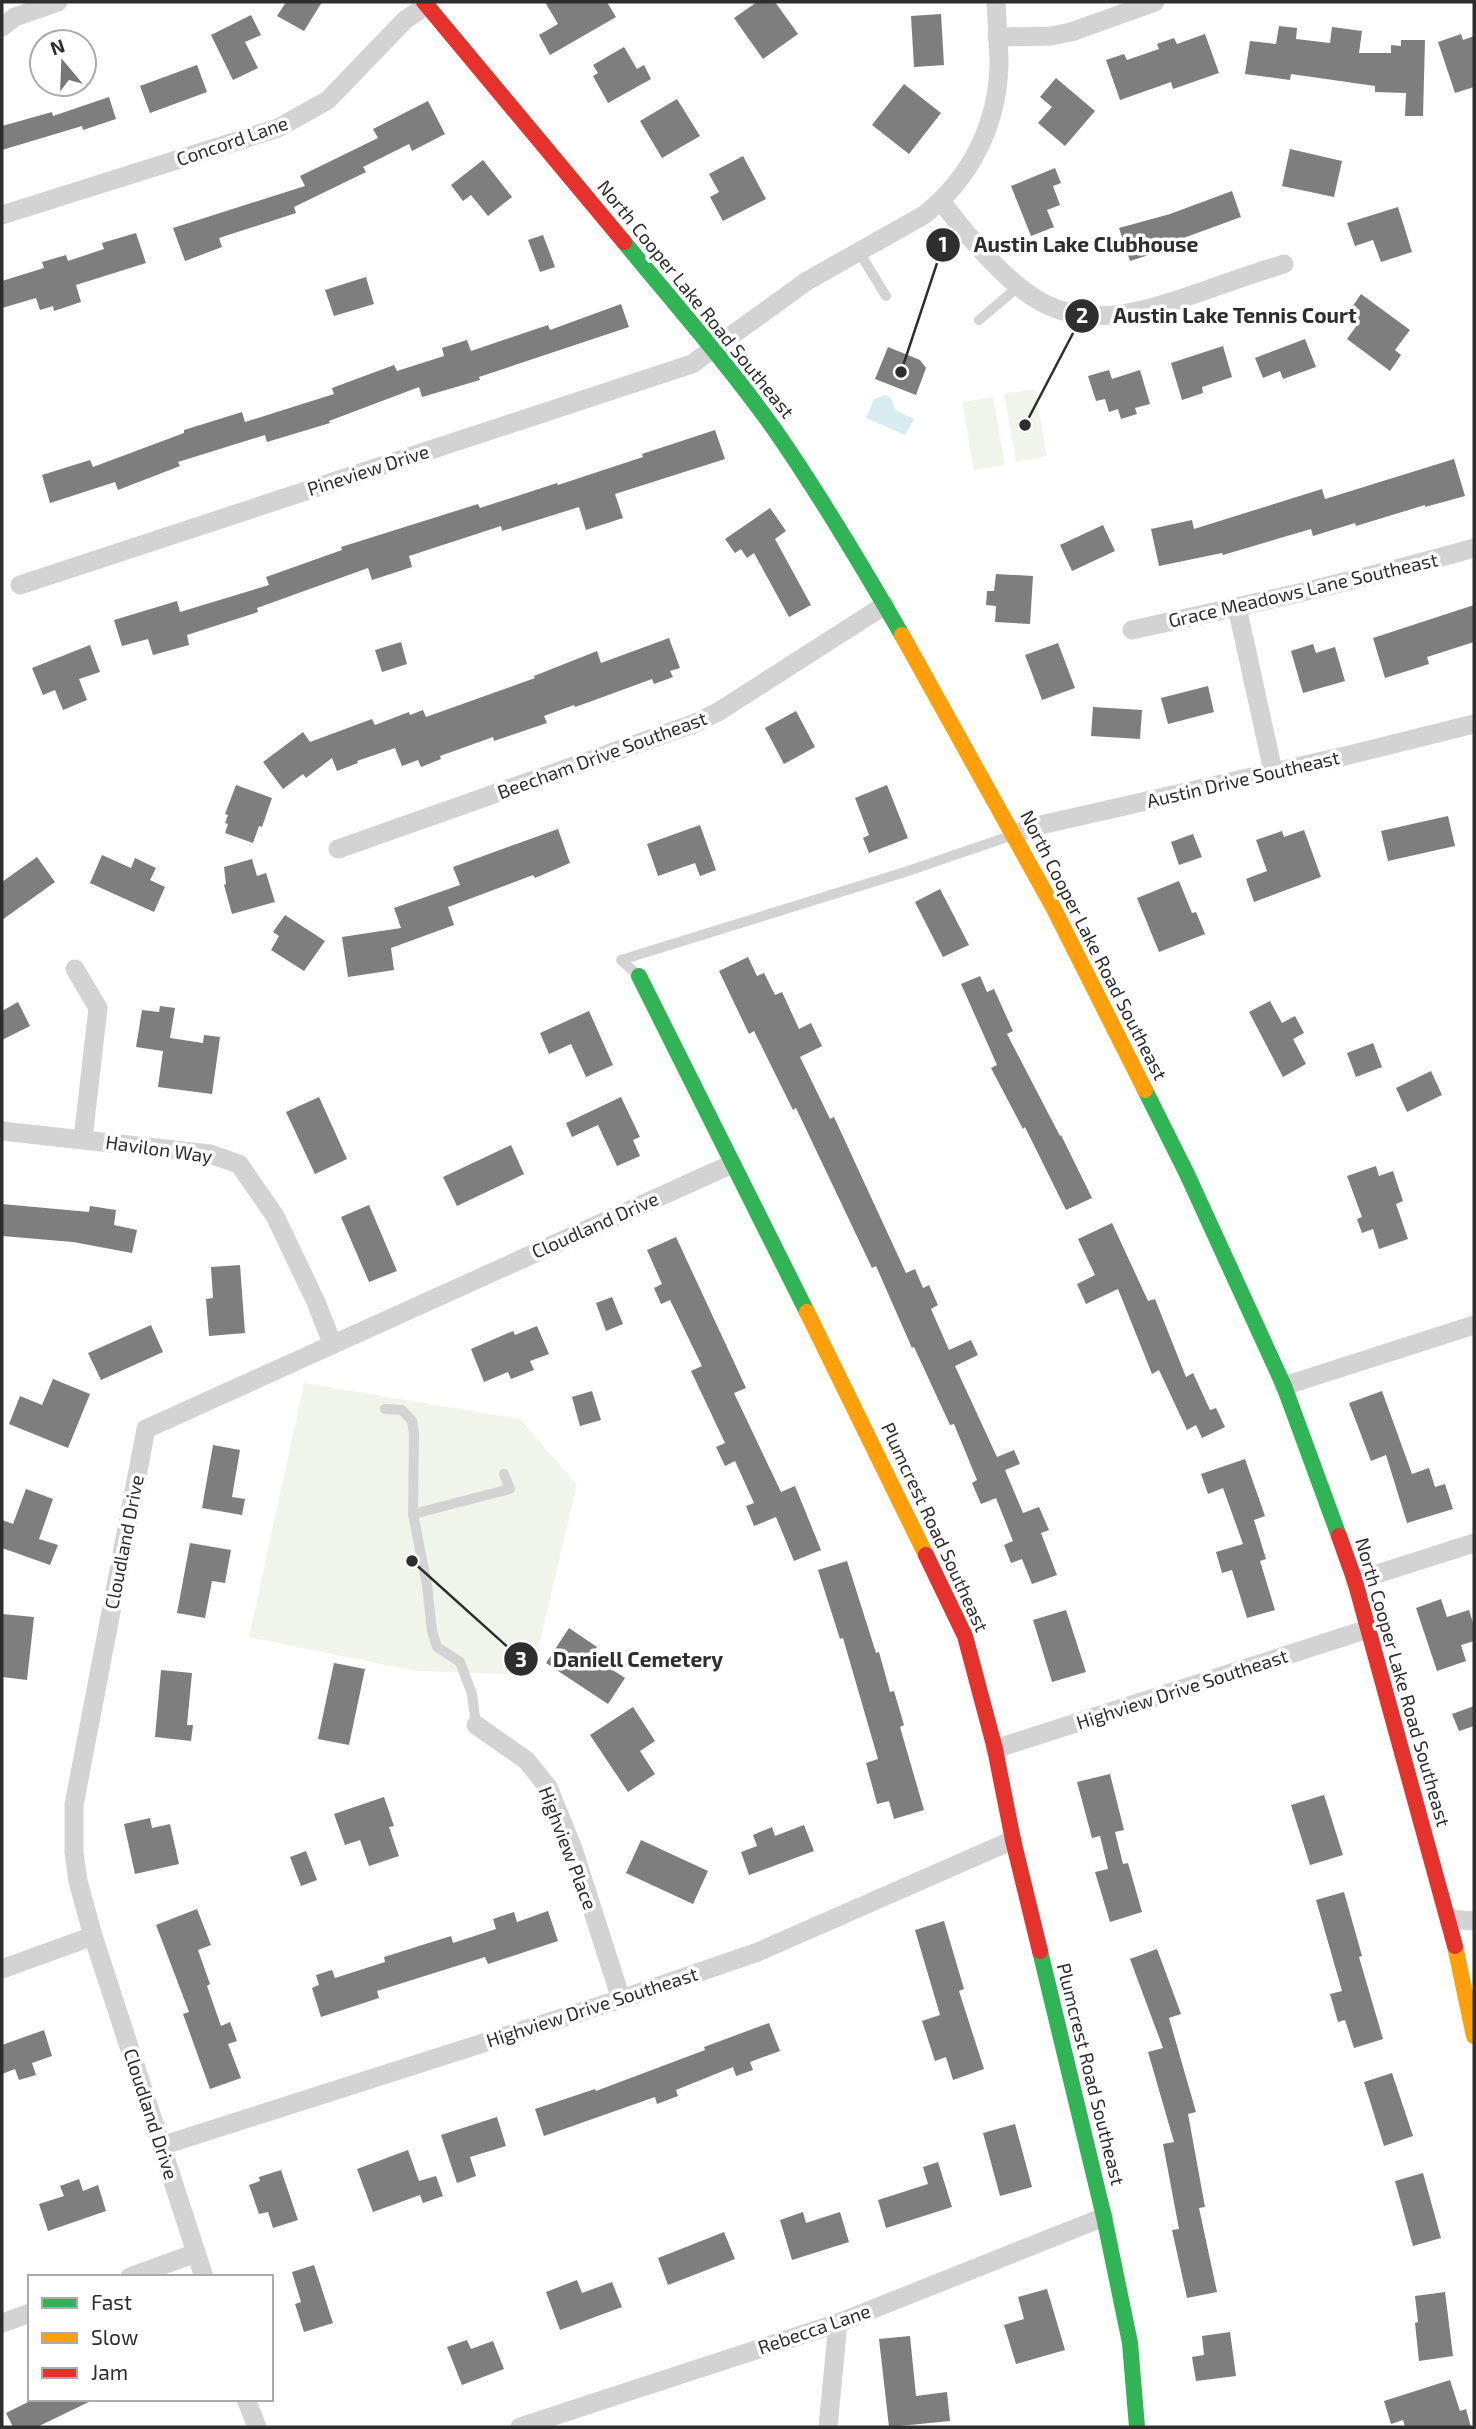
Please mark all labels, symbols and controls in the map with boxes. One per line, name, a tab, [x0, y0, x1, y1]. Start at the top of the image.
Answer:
north arrow	[28, 28, 98, 98]
text: N	[47, 33, 68, 60]
street label: Concord Lane	[173, 111, 291, 170]
street label: North Cooper Lake Road Southeast	[593, 175, 800, 422]
callout: Austin Lake Clubhouse	[925, 224, 1212, 266]
text: 1	[938, 231, 948, 256]
text: Austin Lake Clubhouse	[974, 231, 1198, 256]
callout: Austin Lake Tennis Court	[1064, 295, 1371, 337]
text: 2	[1076, 302, 1088, 327]
text: Austin Lake Tennis Court	[1113, 302, 1357, 327]
street label: Pineview Drive	[304, 439, 432, 500]
street label: Grace Meadows Lane Southeast	[1166, 547, 1440, 632]
street label: Beecham Drive Southeast	[494, 706, 710, 803]
street label: Austin Drive Southeast	[1144, 745, 1341, 812]
street label: North Cooper Lake Road Southeast	[1016, 806, 1173, 1083]
street label: Havilon Way	[104, 1130, 214, 1167]
street label: Cloudland Drive	[528, 1186, 662, 1263]
street label: Plumcrest Road Southeast	[877, 1418, 994, 1635]
street label: Cloudland Drive	[99, 1473, 148, 1611]
street label: North Cooper Lake Road Southeast	[1351, 1535, 1456, 1829]
callout: Daniell Cemetery	[504, 1638, 737, 1680]
street label: Highview Drive Southeast	[1073, 1643, 1290, 1734]
text: 3	[515, 1646, 527, 1671]
text: Daniell Cemetery	[553, 1646, 723, 1672]
street label: Highview Place	[534, 1783, 603, 1913]
street label: Plumcrest Road Southeast	[1053, 1960, 1130, 2187]
street label: Highview Drive Southeast	[483, 1961, 700, 2052]
street label: Cloudland Drive	[119, 2045, 183, 2182]
legend	[28, 2275, 273, 2401]
text: Fast	[91, 2289, 132, 2314]
street label: Rebecca Lane	[755, 2299, 873, 2359]
text: Slow	[91, 2324, 138, 2349]
text: Jam	[91, 2359, 128, 2384]

